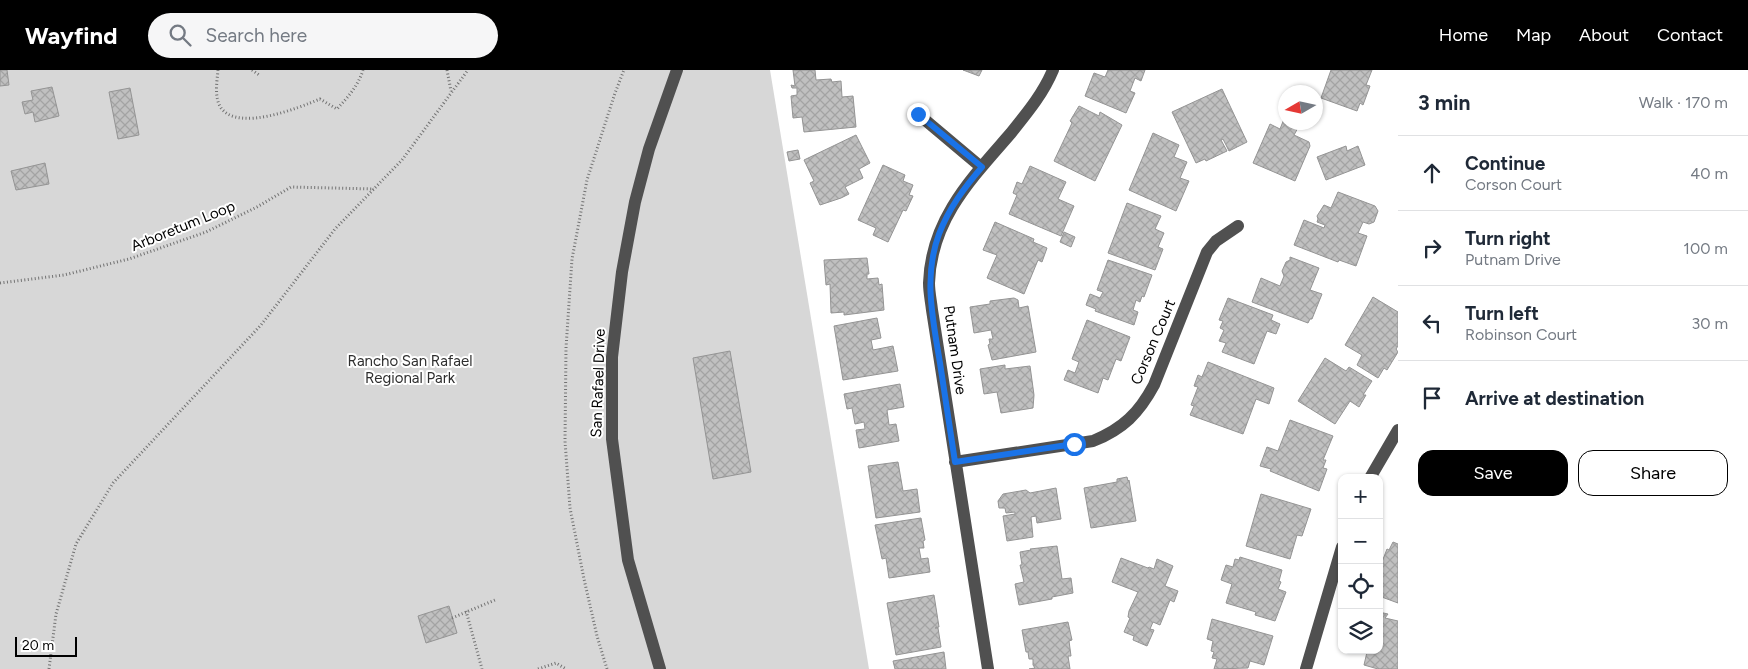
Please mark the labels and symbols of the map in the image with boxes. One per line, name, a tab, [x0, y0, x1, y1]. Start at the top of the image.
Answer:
north arrow	[1278, 85, 1323, 130]
route end	[907, 103, 930, 126]
street label: Arboretum Loop	[128, 197, 238, 255]
street label: Corson Court	[1127, 296, 1179, 387]
street label: Putnam Drive	[940, 304, 970, 396]
street label: San Rafael Drive	[587, 328, 609, 438]
park label: Rancho San Rafael Regional Park	[348, 352, 472, 387]
route start	[1063, 433, 1086, 456]
scale bar	[15, 634, 78, 657]

